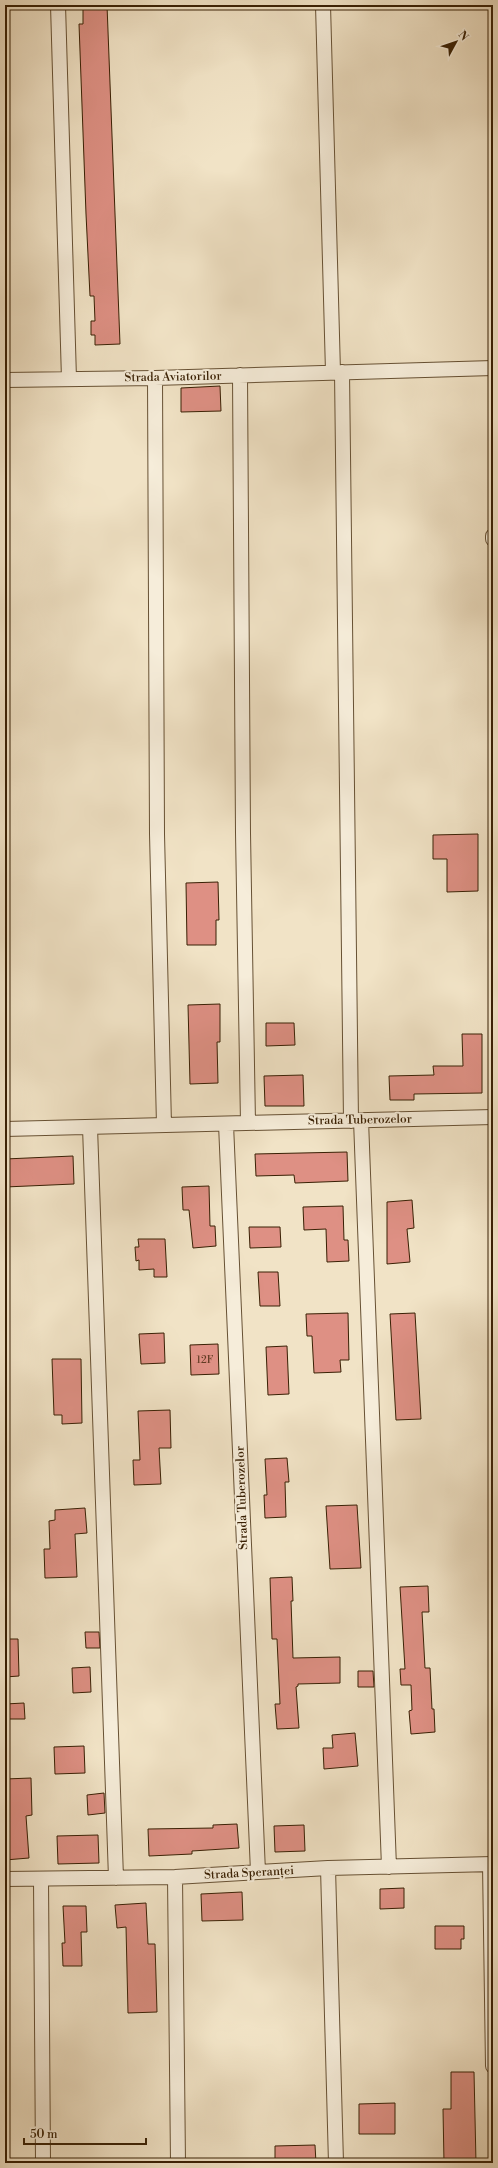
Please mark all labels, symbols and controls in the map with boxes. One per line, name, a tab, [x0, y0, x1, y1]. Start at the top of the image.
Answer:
north arrow	[436, 22, 476, 62]
text: N	[455, 28, 471, 44]
street label: Strada Aviatorilor	[124, 369, 222, 385]
street label: Strada Tuberozelor	[308, 1112, 412, 1128]
house number: 12F	[197, 1354, 214, 1366]
street label: Strada Tuberozelor	[233, 1446, 251, 1550]
street label: Strada Speranței	[204, 1863, 294, 1883]
scale bar	[24, 2120, 146, 2146]
text: 50 m	[30, 2127, 58, 2142]

